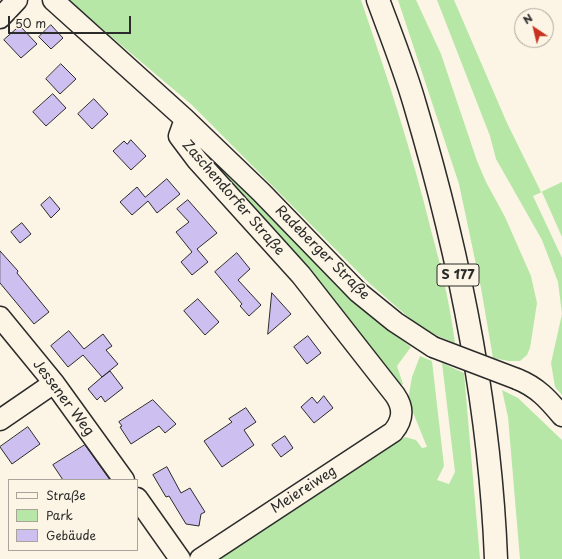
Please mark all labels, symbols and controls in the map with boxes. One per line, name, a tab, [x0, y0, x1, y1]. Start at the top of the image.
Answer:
scale bar	[10, 8, 133, 34]
north arrow	[514, 8, 554, 48]
text: N	[519, 9, 536, 28]
text: 50 m	[15, 14, 46, 32]
street label: Zaschendorfer Straße	[178, 137, 288, 259]
street label: Radeberger Straße	[271, 202, 373, 304]
road number: S 177	[437, 264, 479, 286]
street label: Jessener Weg	[29, 357, 97, 439]
street label: Meiereiweg	[268, 463, 340, 517]
legend	[8, 479, 138, 551]
text: Straße	[46, 486, 86, 504]
text: Park	[46, 506, 73, 524]
text: Gebäude	[46, 526, 96, 544]

